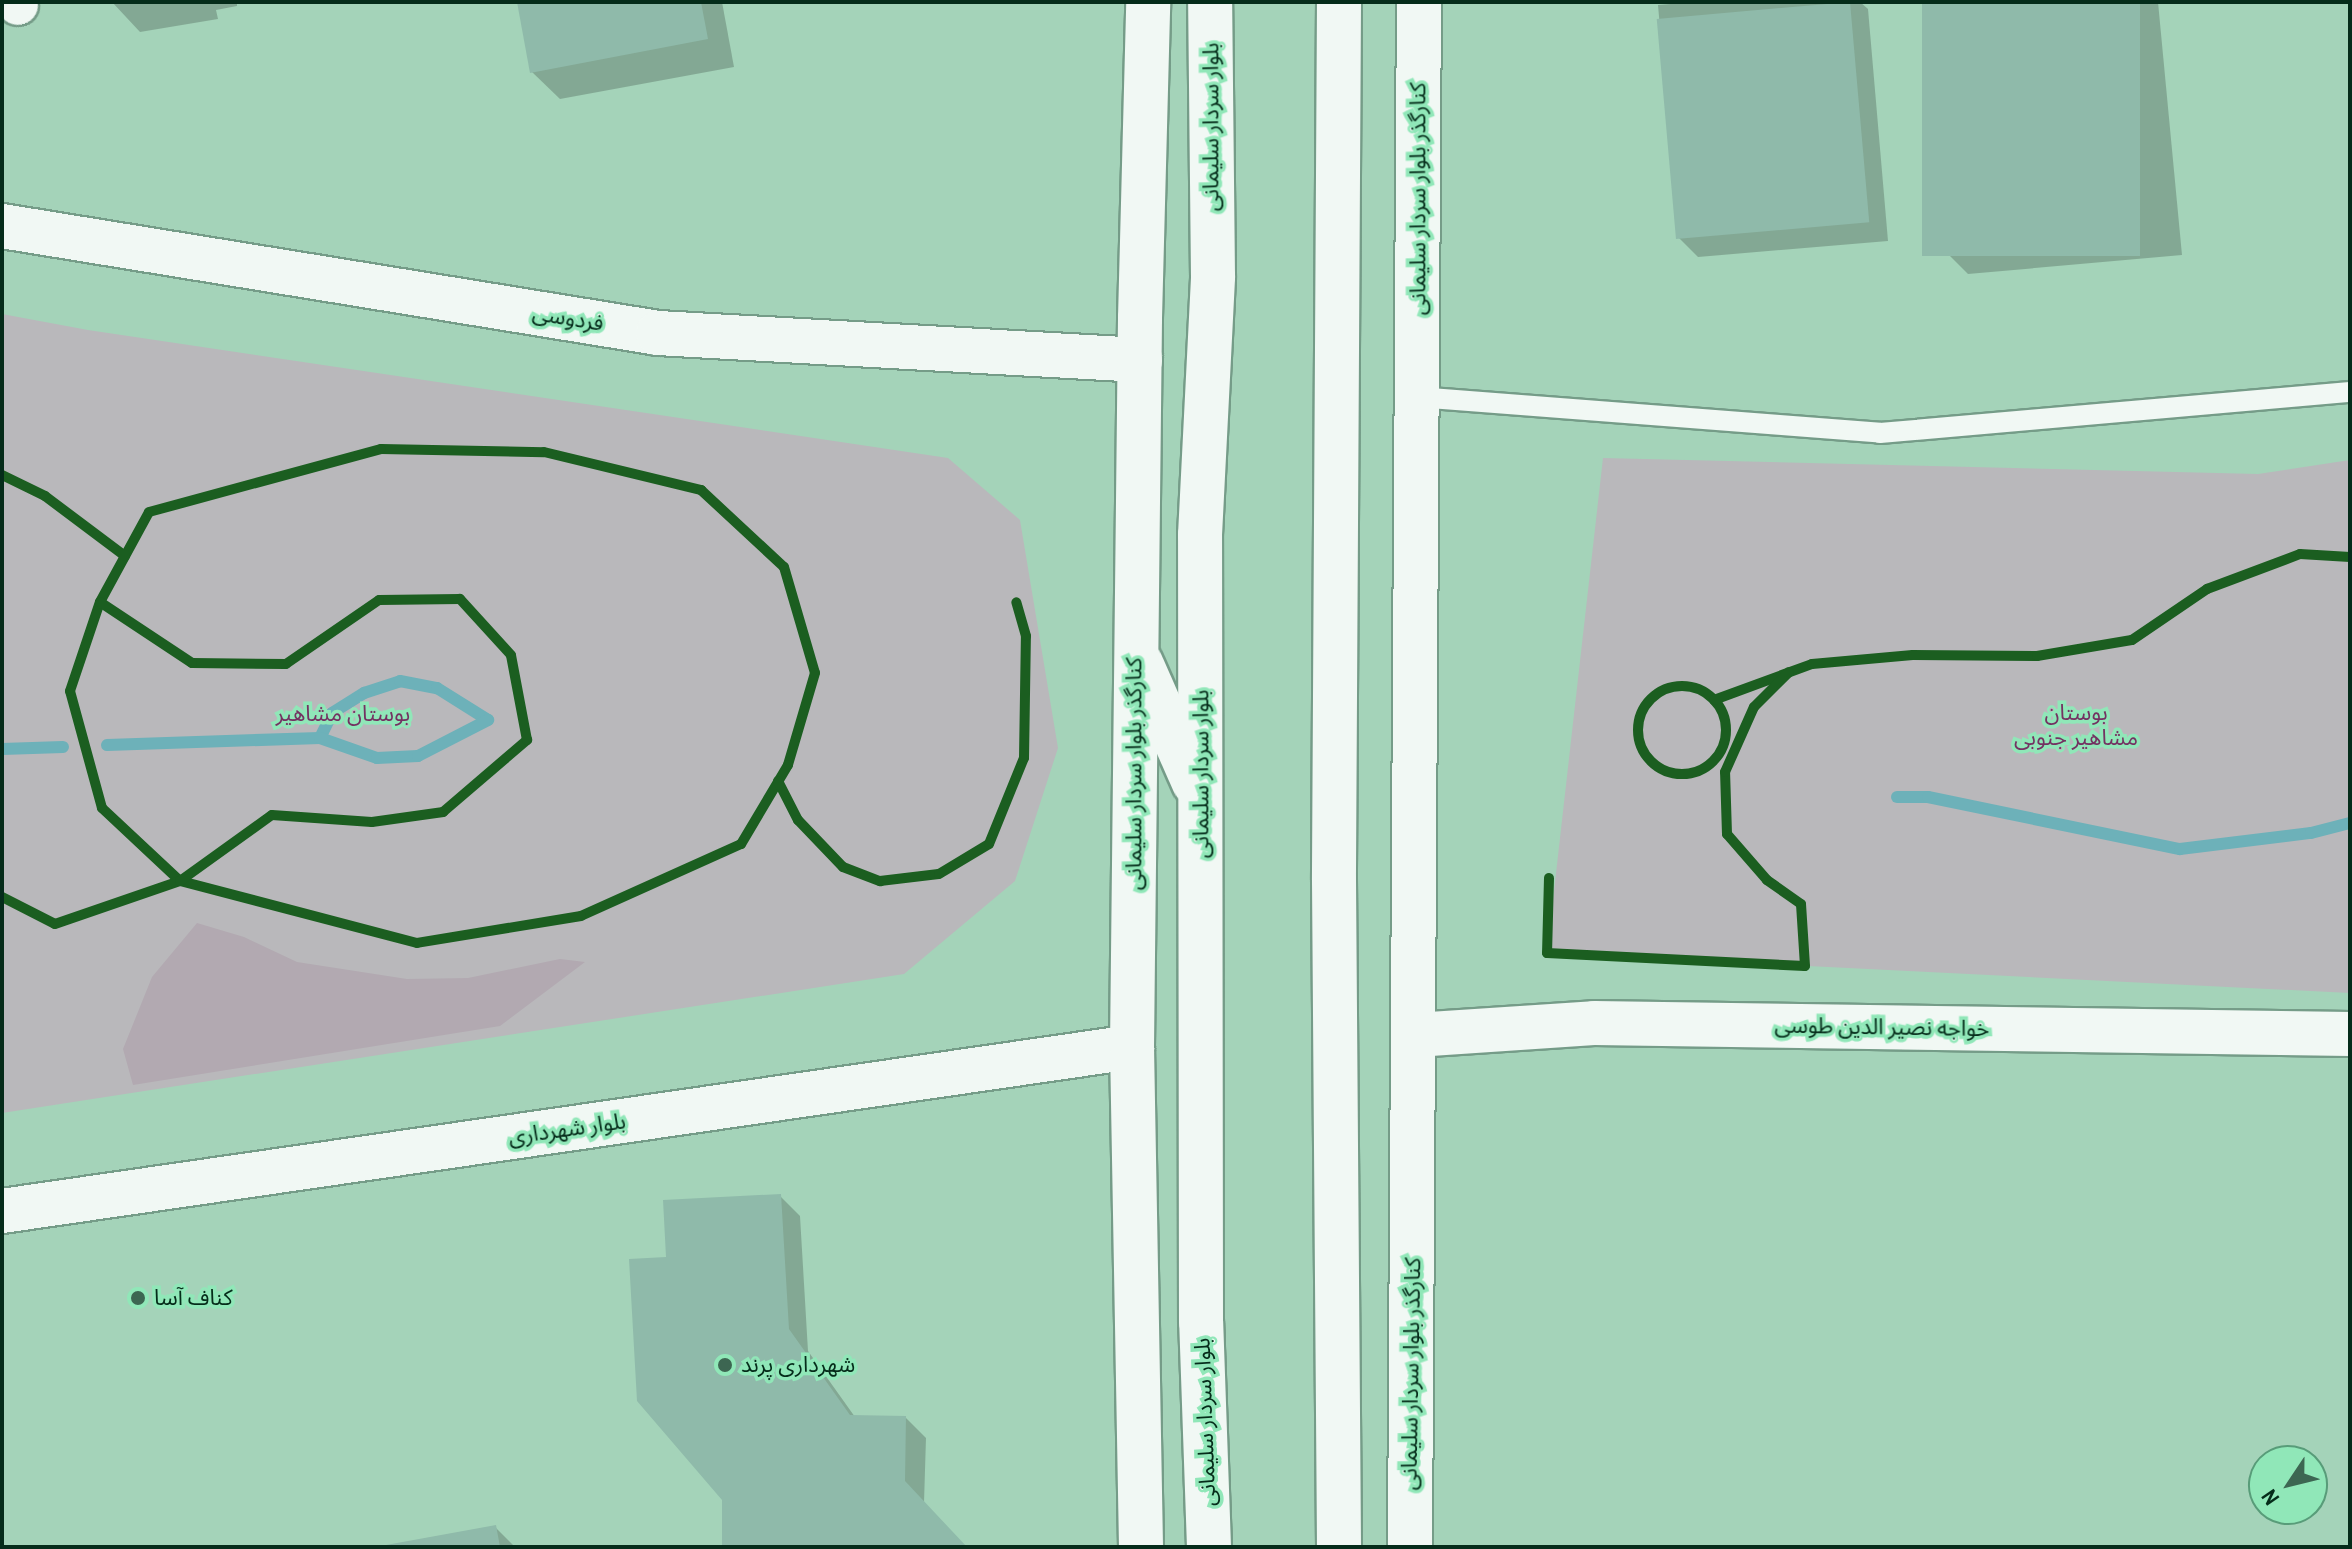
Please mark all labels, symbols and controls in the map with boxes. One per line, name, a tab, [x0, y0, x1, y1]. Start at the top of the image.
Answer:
street label: بلوار سردار سلیمانی	[1198, 43, 1224, 211]
street label: کنارگذر بلوار سردار سلیمانی	[1405, 83, 1431, 315]
street label: فردوسی	[531, 299, 605, 337]
street label: کنارگذر بلوار سردار سلیمانی	[1121, 658, 1147, 890]
street label: بلوار سردار سلیمانی	[1188, 690, 1214, 858]
park label: بوستان مشاهیر جنوبی	[2014, 699, 2138, 750]
park label: بوستان مشاهیر	[276, 701, 410, 727]
street label: خواجه نصیر الدین طوسی	[1774, 1012, 1990, 1042]
street label: بلوار شهرداری	[507, 1108, 627, 1150]
street label: کنارگذر بلوار سردار سلیمانی	[1396, 1257, 1426, 1491]
place label: کناف آسا	[154, 1285, 232, 1311]
marker: کناف آسا	[129, 1289, 147, 1307]
street label: بلوار سردار سلیمانی	[1189, 1337, 1221, 1507]
place label: شهرداری پرند	[741, 1352, 855, 1378]
marker: شهرداری پرند	[716, 1356, 734, 1374]
north arrow	[2248, 1445, 2328, 1525]
text: N	[2254, 1484, 2286, 1512]

